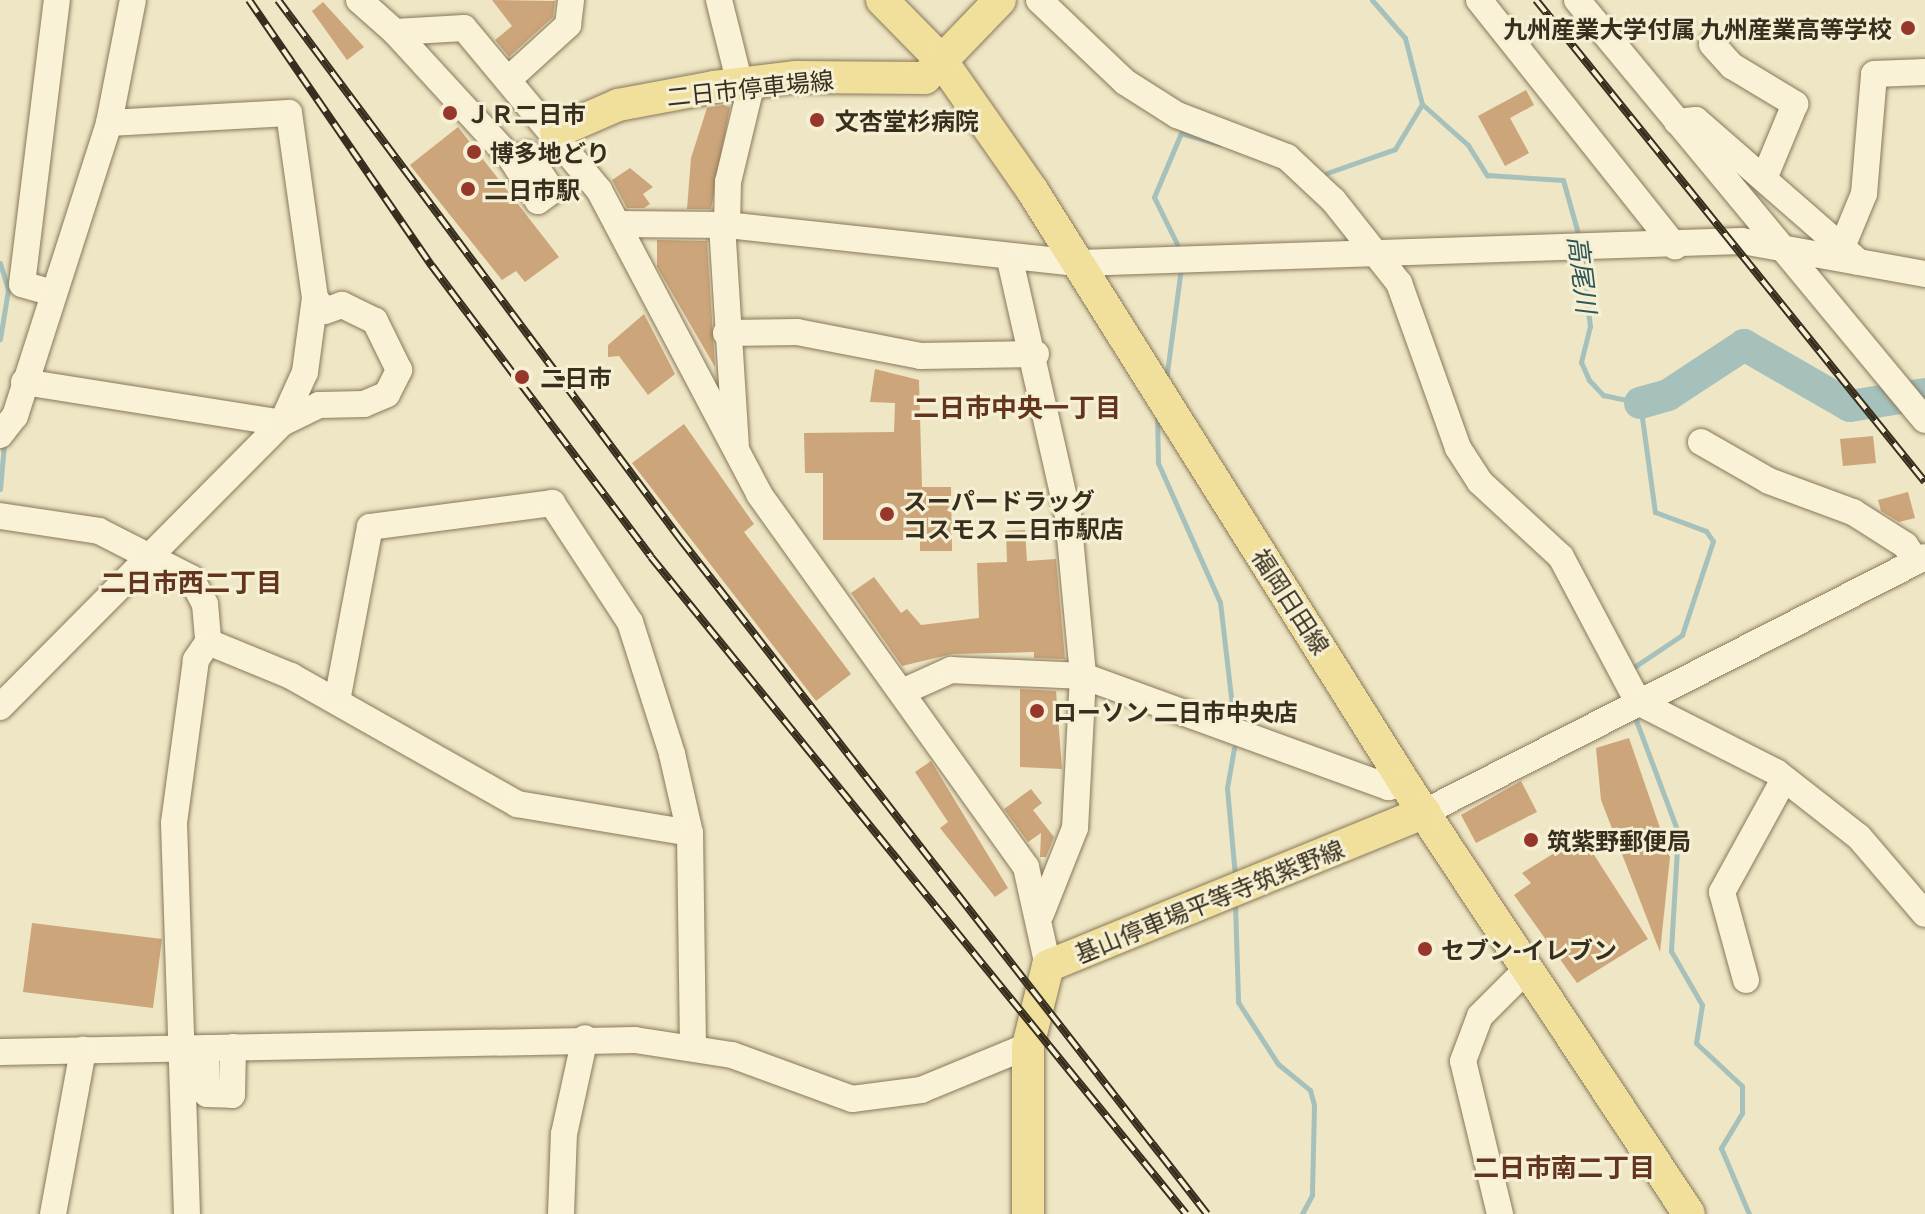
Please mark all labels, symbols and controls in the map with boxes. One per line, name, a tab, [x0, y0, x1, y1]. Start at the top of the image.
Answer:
place label: 九州産業大学付属 九州産業高等学校	[1503, 14, 1892, 42]
marker: 九州産業大学付属 九州産業高等学校	[1899, 19, 1917, 37]
street label: 二日市停車場線	[665, 64, 835, 110]
place label: ＪＲ二日市	[466, 99, 586, 127]
marker: ＪＲ二日市	[441, 104, 459, 122]
place label: 文杏堂杉病院	[835, 106, 979, 134]
marker: 文杏堂杉病院	[806, 109, 828, 131]
place label: 博多地どり	[490, 138, 610, 166]
marker: 博多地どり	[465, 143, 483, 161]
place label: 二日市駅	[484, 175, 580, 203]
marker: 二日市駅	[459, 180, 477, 198]
water label: 高尾川	[1564, 233, 1604, 315]
place label: 二日市	[540, 363, 612, 391]
marker: 二日市	[511, 366, 533, 388]
district label: 二日市中央一丁目	[913, 390, 1121, 422]
place label: スーパードラッグ コスモス 二日市駅店	[903, 486, 1124, 542]
marker: スーパードラッグ コスモス 二日市駅店	[878, 505, 896, 523]
street label: 福岡日田線	[1247, 543, 1337, 659]
district label: 二日市西二丁目	[100, 565, 282, 597]
place label: ローソン 二日市中央店	[1053, 697, 1298, 725]
marker: ローソン 二日市中央店	[1028, 702, 1046, 720]
place label: 筑紫野郵便局	[1547, 826, 1691, 854]
marker: 筑紫野郵便局	[1522, 831, 1540, 849]
street label: 基山停車場平等寺筑紫野線	[1070, 833, 1348, 967]
place label: セブン-イレブン	[1441, 935, 1617, 963]
marker: セブン-イレブン	[1416, 940, 1434, 958]
district label: 二日市南二丁目	[1473, 1150, 1655, 1182]

